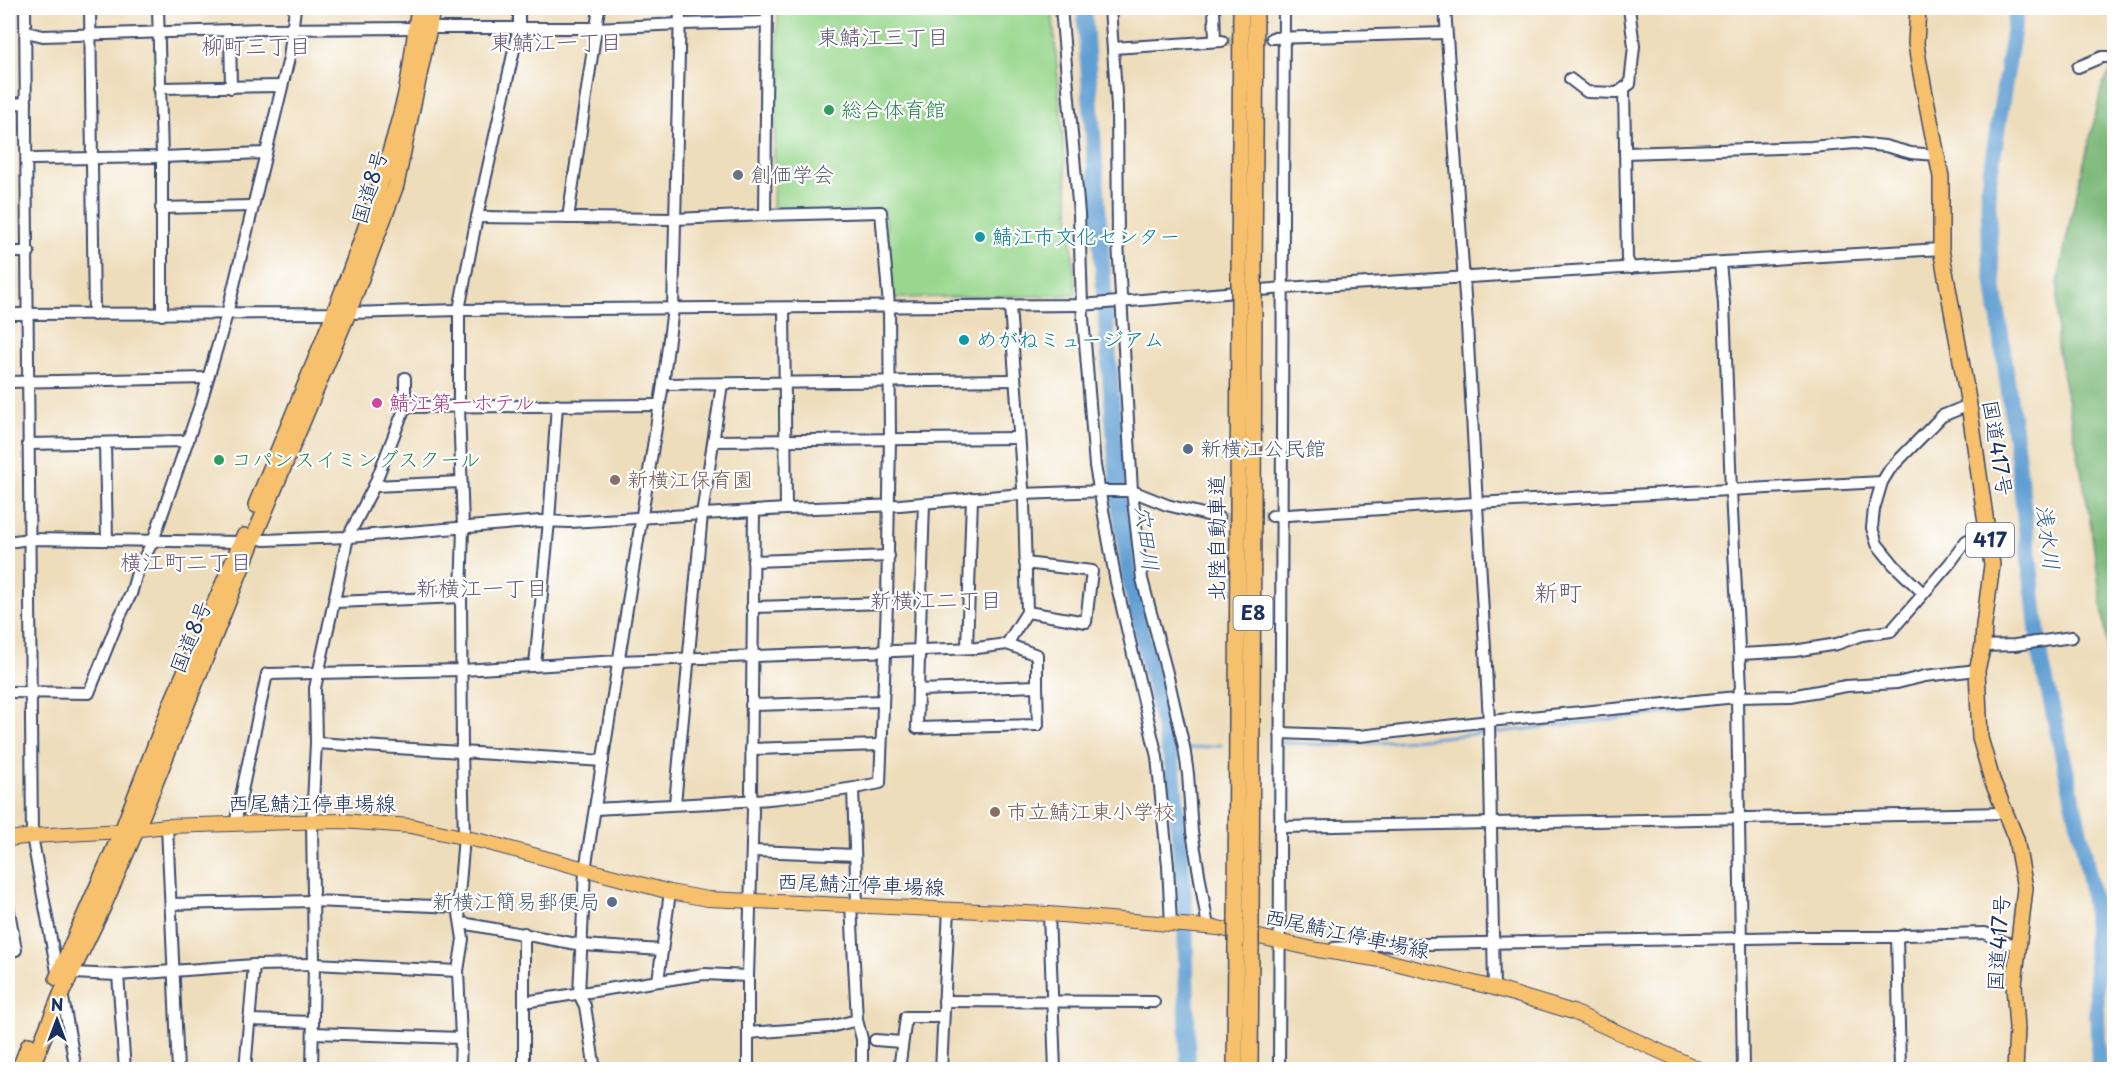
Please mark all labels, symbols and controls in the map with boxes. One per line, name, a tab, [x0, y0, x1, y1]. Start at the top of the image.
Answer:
district label: 東鯖江三丁目	[817, 19, 949, 52]
district label: 東鯖江一丁目	[490, 24, 622, 57]
district label: 柳町三丁目	[201, 28, 311, 61]
place label: 総合体育館	[841, 92, 946, 124]
marker: 総合体育館	[822, 103, 836, 117]
street label: 国道8号	[342, 145, 395, 227]
place label: 創価学会	[750, 157, 834, 189]
marker: 創価学会	[731, 168, 745, 182]
place label: 鯖江市文化センター	[992, 219, 1180, 251]
marker: 鯖江市文化センター	[973, 230, 987, 244]
place label: めがねミュージアム	[976, 322, 1165, 354]
marker: めがねミュージアム	[957, 333, 971, 347]
place label: 鯖江第一ホテル	[389, 385, 535, 417]
marker: 鯖江第一ホテル	[370, 396, 384, 410]
street label: 国道417号	[1976, 397, 2022, 498]
place label: 新横江公民館	[1200, 431, 1326, 463]
place label: コパンスイミングスクール	[231, 442, 480, 474]
marker: 新横江公民館	[1181, 442, 1195, 456]
marker: コパンスイミングスクール	[212, 453, 226, 467]
place label: 新横江保育園	[627, 462, 753, 494]
marker: 新横江保育園	[608, 473, 622, 487]
street label: 北陸自動車道	[1199, 475, 1231, 601]
water label: 浅水川	[2029, 502, 2070, 572]
water label: 穴田川	[1128, 503, 1169, 573]
road number: 417	[1966, 523, 2014, 557]
district label: 横江町二丁目	[120, 544, 252, 577]
district label: 新横江一丁目	[416, 570, 548, 603]
district label: 新町	[1534, 573, 1582, 609]
district label: 新横江二丁目	[870, 582, 1002, 615]
street label: 国道8号	[160, 595, 218, 678]
road number: E8	[1234, 596, 1272, 630]
street label: 西尾鯖江停車場線	[228, 786, 396, 818]
place label: 市立鯖江東小学校	[1007, 794, 1175, 826]
marker: 市立鯖江東小学校	[988, 805, 1002, 819]
street label: 西尾鯖江停車場線	[777, 864, 946, 902]
place label: 新横江簡易郵便局	[432, 884, 600, 916]
street label: 国道417号	[1978, 893, 2016, 992]
marker: 新横江簡易郵便局	[605, 895, 619, 909]
street label: 西尾鯖江停車場線	[1262, 899, 1433, 965]
north arrow	[27, 990, 87, 1050]
text: N	[51, 992, 63, 1016]

